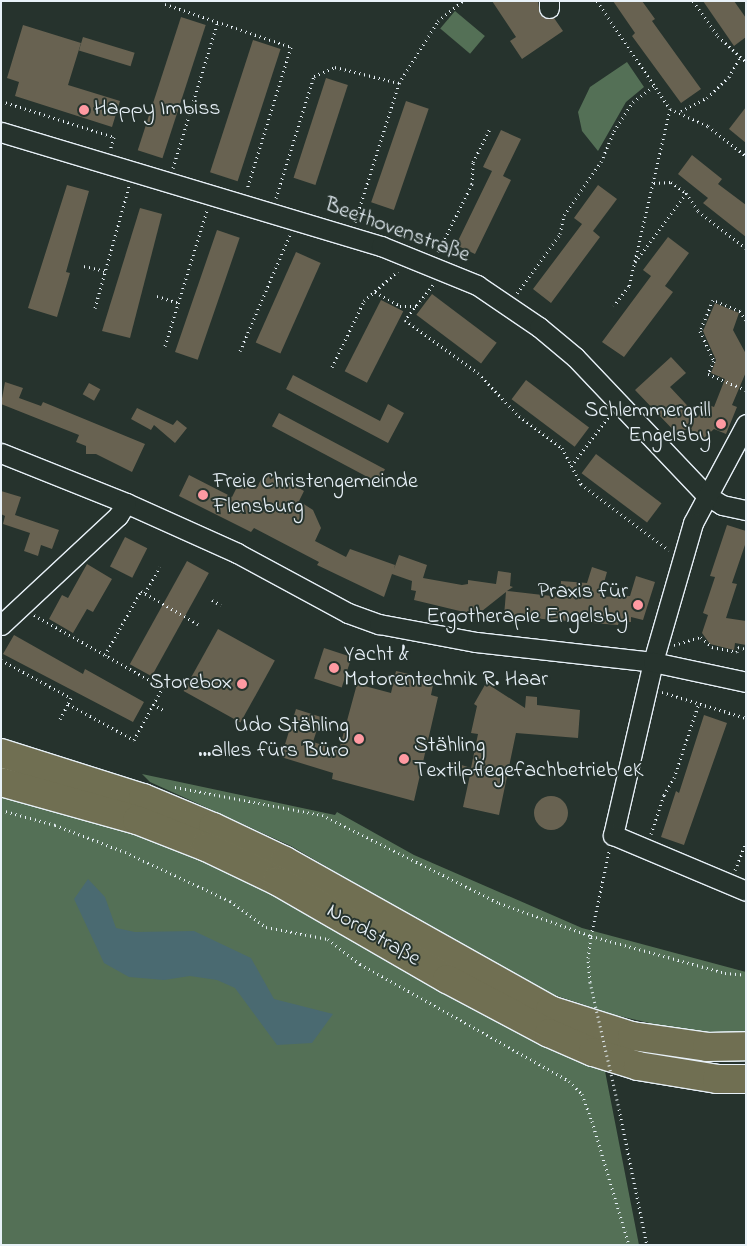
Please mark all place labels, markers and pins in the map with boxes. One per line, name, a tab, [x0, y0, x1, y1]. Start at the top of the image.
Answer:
place label: Happy Imbiss	[94, 97, 221, 123]
marker: Happy Imbiss	[78, 104, 90, 116]
place label: Schlemmergrill Engelsby	[584, 398, 711, 450]
marker: Schlemmergrill Engelsby	[715, 418, 727, 430]
place label: Freie Christengemeinde Flensburg	[213, 469, 418, 520]
marker: Freie Christengemeinde Flensburg	[197, 489, 209, 501]
place label: Praxis für Ergotherapie Engelsby	[426, 579, 628, 630]
marker: Praxis für Ergotherapie Engelsby	[632, 599, 644, 611]
place label: Yacht & Motorentechnik R. Haar	[344, 642, 548, 694]
marker: Yacht & Motorentechnik R. Haar	[328, 662, 340, 674]
place label: Storebox	[149, 671, 232, 697]
marker: Storebox	[236, 678, 248, 690]
place label: Udo Stähling …alles fürs Büro	[198, 713, 349, 764]
marker: Udo Stähling …alles fürs Büro	[353, 733, 365, 745]
place label: Stähling Textilpflegefachbetrieb eK	[414, 733, 643, 784]
marker: Stähling Textilpflegefachbetrieb eK	[398, 753, 410, 765]

